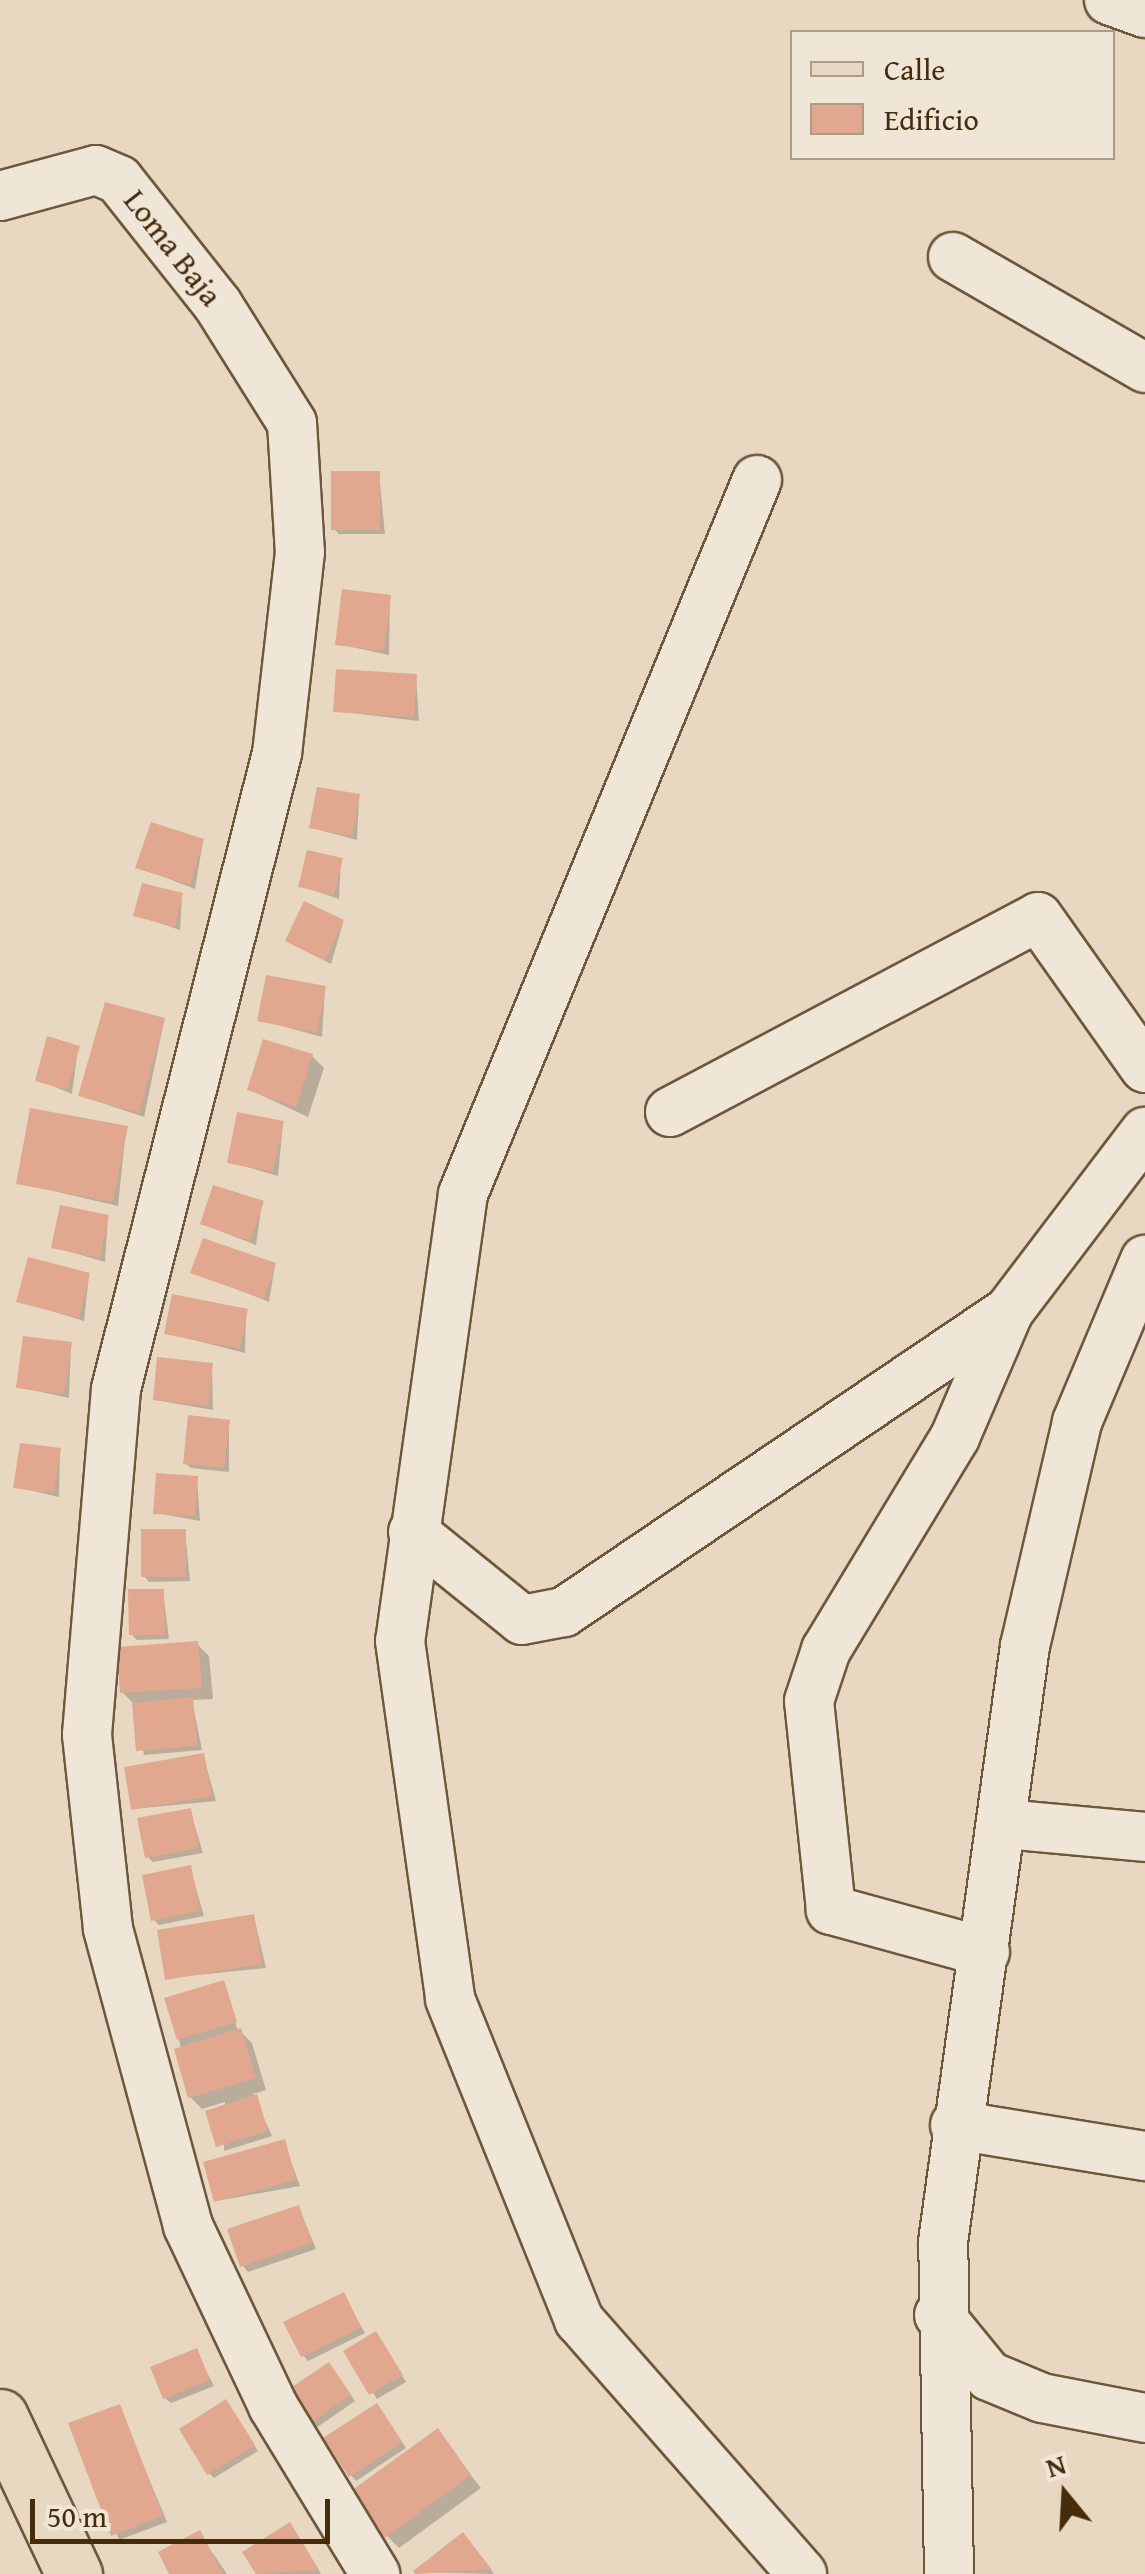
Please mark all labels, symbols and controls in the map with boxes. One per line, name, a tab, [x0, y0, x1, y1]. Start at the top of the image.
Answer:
legend	[790, 30, 1115, 160]
text: Calle	[884, 47, 945, 91]
text: Edificio	[884, 97, 979, 141]
street label: Loma Baja	[116, 182, 230, 314]
text: N	[1040, 2443, 1071, 2487]
north arrow	[1015, 2444, 1115, 2544]
scale bar	[35, 2479, 335, 2541]
text: 50 m	[47, 2494, 107, 2538]

